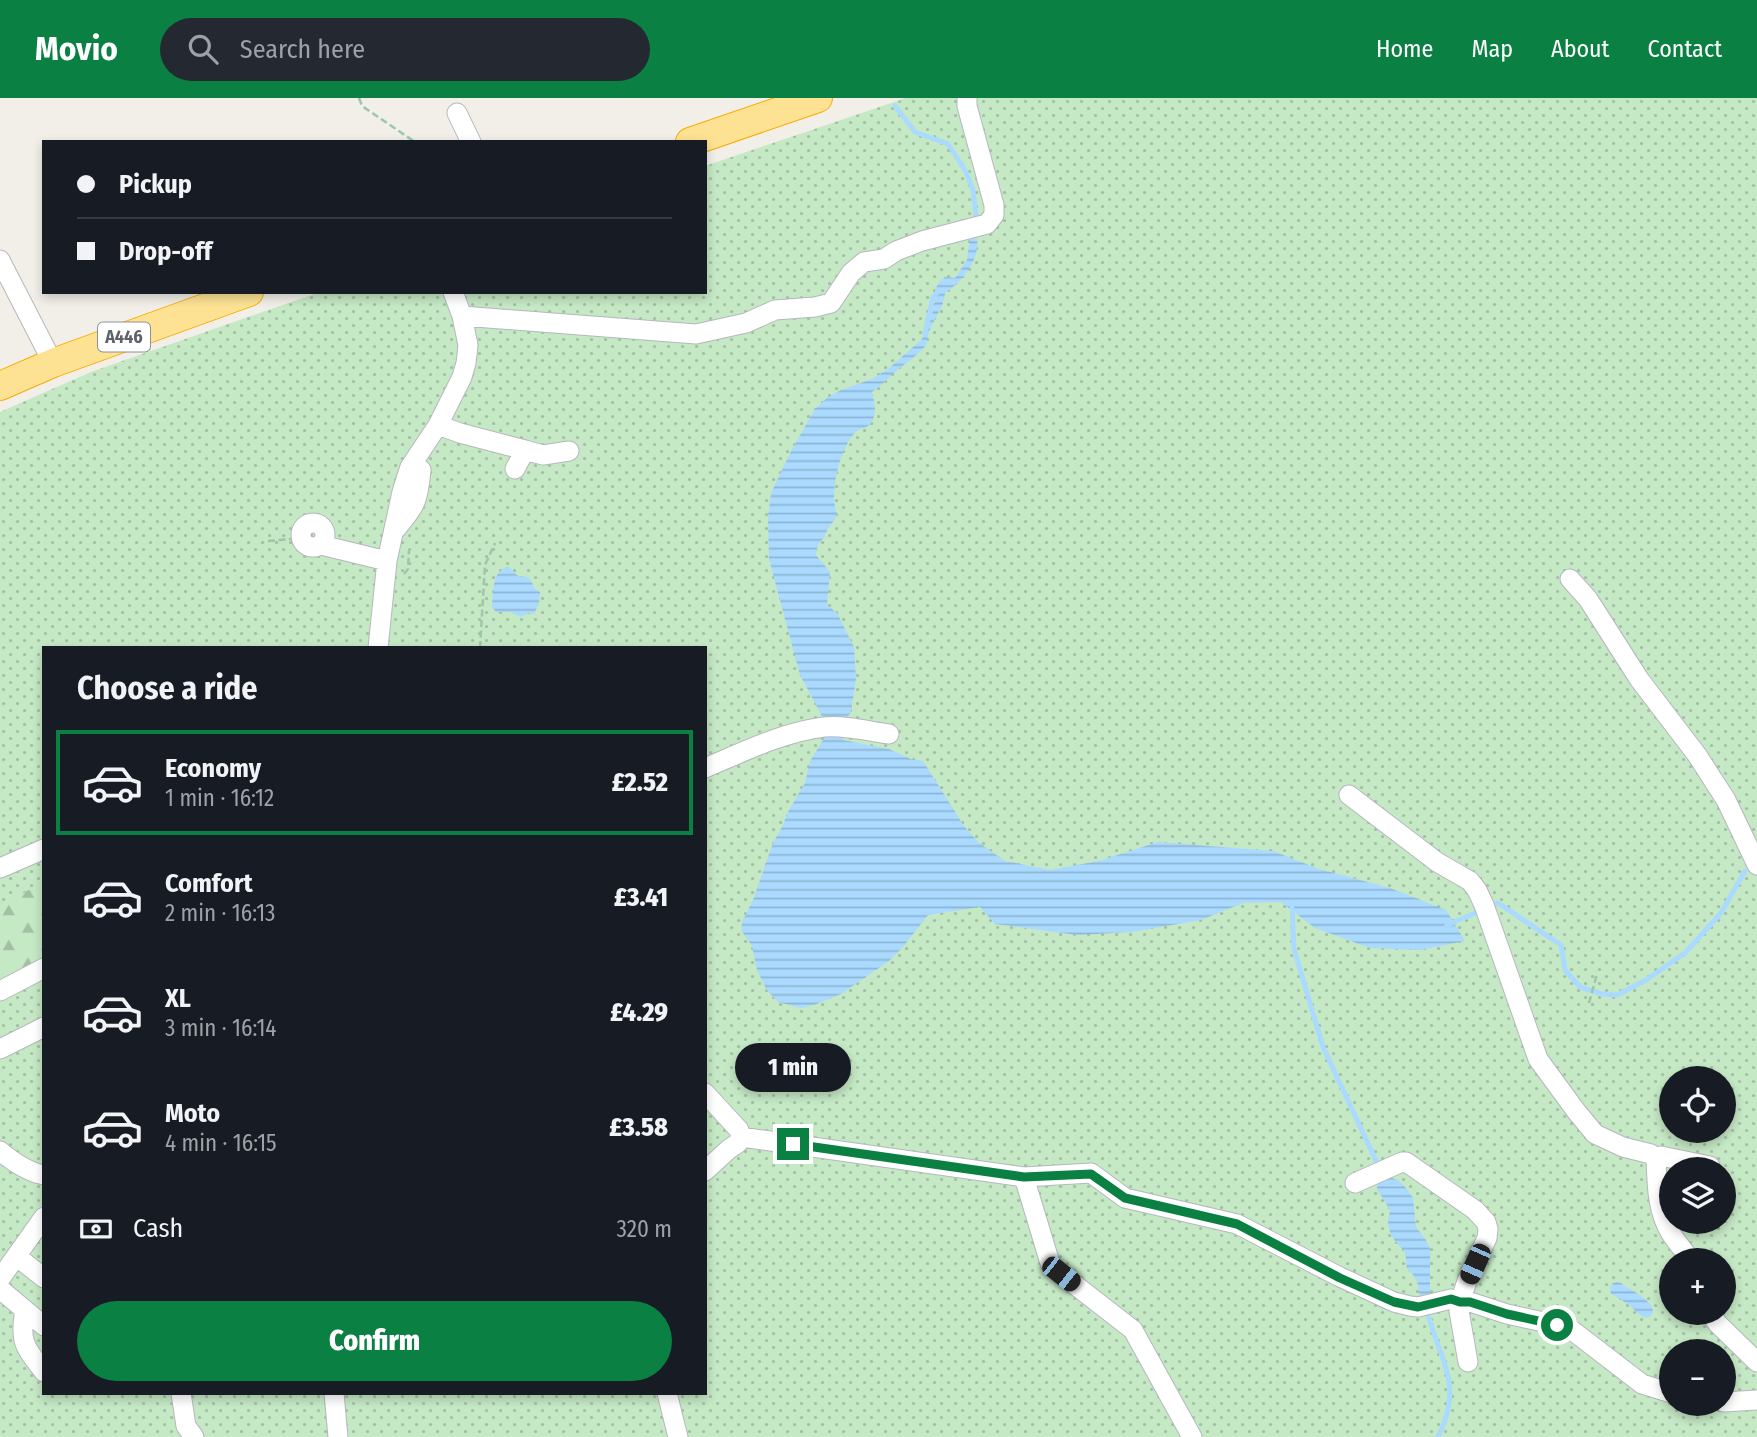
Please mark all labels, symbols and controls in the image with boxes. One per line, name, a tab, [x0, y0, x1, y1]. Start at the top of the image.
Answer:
search box	[160, 18, 650, 81]
text: Movio	[35, 29, 118, 69]
icon: search	[184, 30, 222, 68]
text: Search here	[240, 34, 365, 65]
text: Home	[1376, 35, 1433, 63]
text: Map	[1471, 35, 1513, 63]
text: About	[1551, 35, 1609, 63]
text: Contact	[1647, 35, 1722, 63]
text: Pickup	[119, 169, 192, 200]
text: Drop-off	[119, 236, 212, 267]
road number: A446	[98, 323, 150, 352]
text: Choose a ride	[77, 669, 258, 707]
icon: car	[81, 751, 144, 814]
text: Economy	[165, 753, 261, 784]
text: £2.52	[612, 767, 668, 798]
text: 1 min · 16:12	[165, 784, 274, 812]
icon: car	[81, 866, 144, 929]
text: Comfort	[165, 868, 253, 899]
text: £3.41	[614, 882, 668, 913]
text: 2 min · 16:13	[165, 899, 276, 927]
icon: car	[81, 981, 144, 1044]
text: XL	[165, 983, 191, 1014]
text: £4.29	[610, 997, 668, 1028]
text: 3 min · 16:14	[165, 1014, 276, 1042]
callout: 1 min	[735, 1042, 851, 1091]
text: 1 min	[768, 1053, 818, 1081]
map controls	[1659, 1066, 1736, 1416]
button: locate	[1659, 1066, 1736, 1143]
icon: car	[81, 1096, 144, 1159]
text: Moto	[165, 1098, 220, 1129]
text: £3.58	[609, 1112, 668, 1143]
route end	[777, 1128, 809, 1160]
text: 4 min · 16:15	[165, 1129, 277, 1157]
button: layers	[1659, 1157, 1736, 1234]
icon: cash	[77, 1210, 115, 1248]
text: Cash	[133, 1213, 183, 1244]
text: 320 m	[617, 1215, 672, 1243]
car	[1457, 1241, 1494, 1287]
button: +	[1659, 1248, 1736, 1325]
car	[1038, 1253, 1085, 1295]
button: Confirm	[77, 1301, 672, 1381]
route start	[1541, 1309, 1573, 1341]
button: −	[1659, 1339, 1736, 1416]

